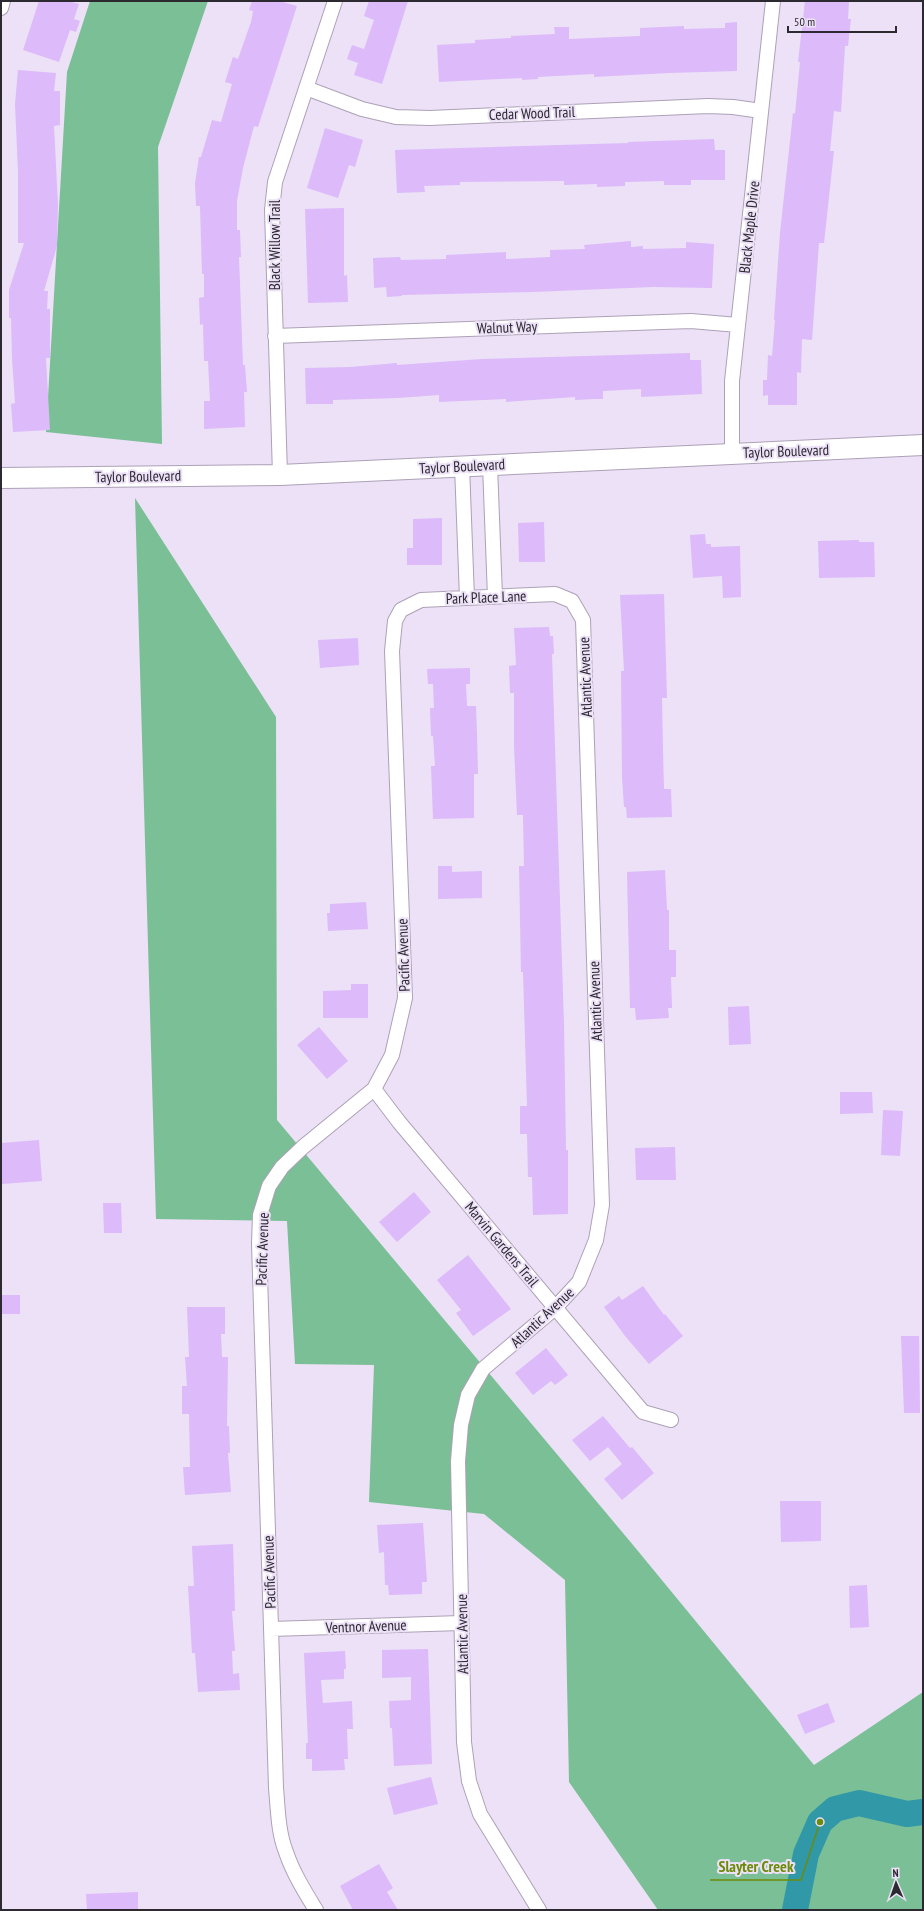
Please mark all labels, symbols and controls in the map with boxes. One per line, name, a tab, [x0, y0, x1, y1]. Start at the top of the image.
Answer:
scale bar	[788, 8, 896, 34]
text: 50 m	[794, 14, 815, 29]
street label: Cedar Wood Trail	[489, 102, 576, 124]
street label: Black Maple Drive	[735, 180, 763, 274]
street label: Black Willow Trail	[265, 199, 284, 290]
street label: Walnut Way	[476, 316, 538, 338]
street label: Taylor Boulevard	[743, 440, 829, 462]
street label: Taylor Boulevard	[418, 454, 506, 478]
street label: Taylor Boulevard	[95, 466, 181, 486]
street label: Park Place Lane	[445, 586, 527, 608]
street label: Atlantic Avenue	[574, 637, 596, 717]
street label: Pacific Avenue	[392, 918, 414, 992]
street label: Atlantic Avenue	[584, 961, 606, 1041]
street label: Marvin Gardens Trail	[461, 1198, 543, 1291]
street label: Pacific Avenue	[251, 1212, 273, 1286]
street label: Atlantic Avenue	[506, 1283, 578, 1351]
street label: Pacific Avenue	[258, 1535, 280, 1609]
street label: Atlantic Avenue	[452, 1594, 472, 1674]
street label: Ventnor Avenue	[324, 1615, 407, 1637]
callout: Slayter Creek	[710, 1852, 801, 1880]
text: Slayter Creek	[718, 1856, 794, 1876]
north arrow	[876, 1863, 916, 1903]
text: N	[892, 1866, 899, 1880]

